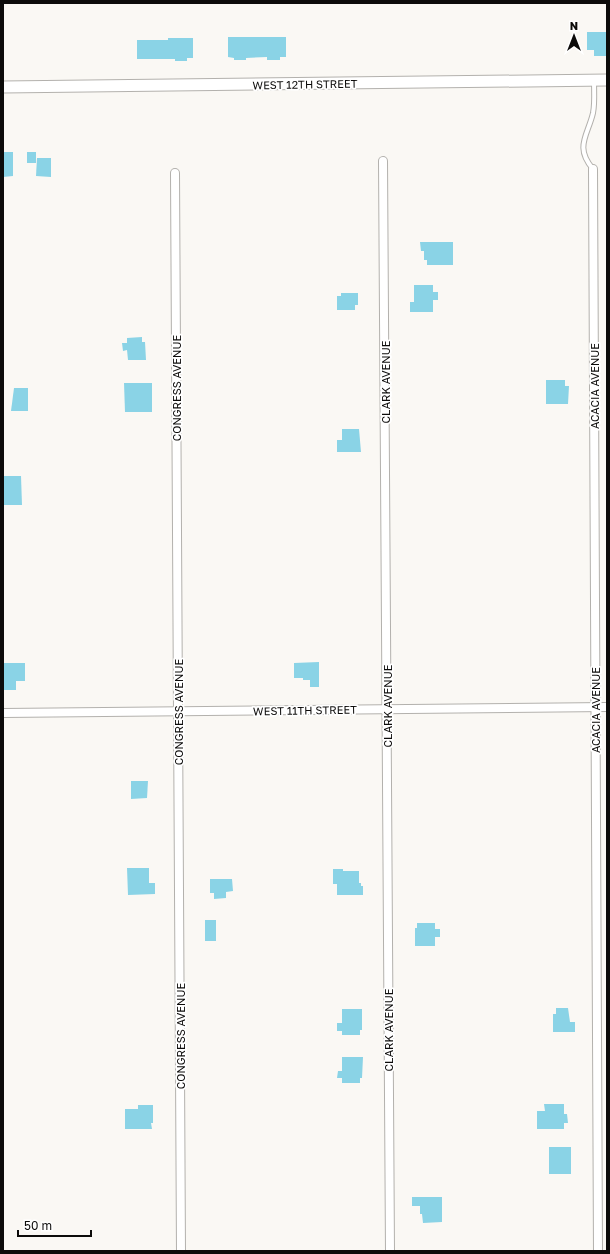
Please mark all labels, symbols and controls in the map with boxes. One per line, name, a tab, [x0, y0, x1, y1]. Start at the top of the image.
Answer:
north arrow	[554, 16, 594, 56]
text: N	[570, 19, 578, 32]
street label: WEST 12TH STREET	[252, 77, 358, 91]
street label: CONGRESS AVENUE	[170, 335, 183, 441]
street label: CLARK AVENUE	[379, 340, 392, 423]
street label: ACACIA AVENUE	[588, 343, 601, 429]
street label: CONGRESS AVENUE	[172, 659, 185, 765]
street label: CLARK AVENUE	[381, 664, 394, 747]
street label: ACACIA AVENUE	[589, 667, 602, 753]
street label: WEST 11TH STREET	[253, 703, 357, 717]
street label: CONGRESS AVENUE	[174, 983, 187, 1089]
street label: CLARK AVENUE	[382, 988, 395, 1071]
scale bar	[18, 1212, 91, 1238]
text: 50 m	[24, 1218, 52, 1233]

